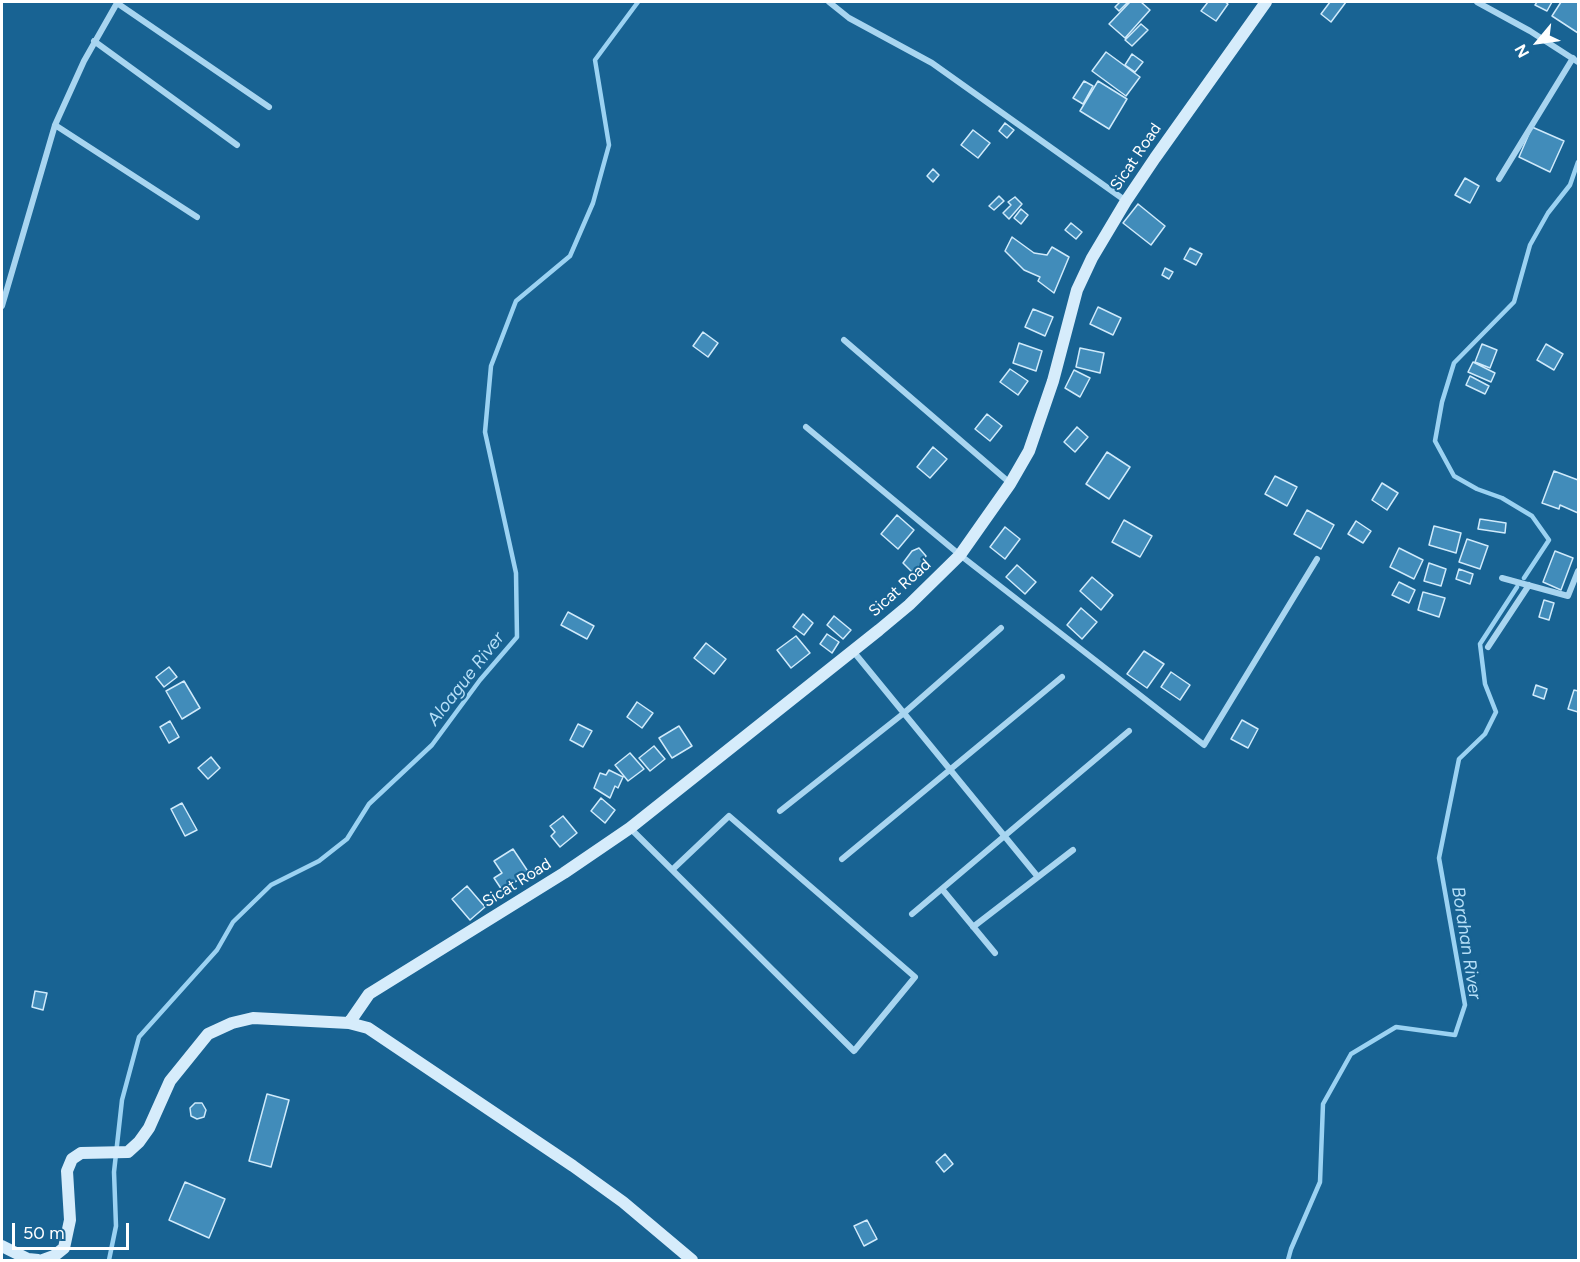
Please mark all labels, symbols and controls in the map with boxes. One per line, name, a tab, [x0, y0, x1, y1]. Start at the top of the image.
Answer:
north arrow	[1508, 12, 1568, 72]
text: N	[1511, 41, 1533, 61]
street label: Sicat Road	[1106, 120, 1166, 194]
street label: Sicat Road	[865, 555, 935, 621]
water label: Aloague River	[423, 628, 509, 730]
street label: Sicat Road	[479, 854, 555, 912]
water label: Borahan River	[1446, 885, 1486, 1001]
scale bar	[15, 1211, 132, 1249]
text: 50 m	[23, 1222, 65, 1244]

